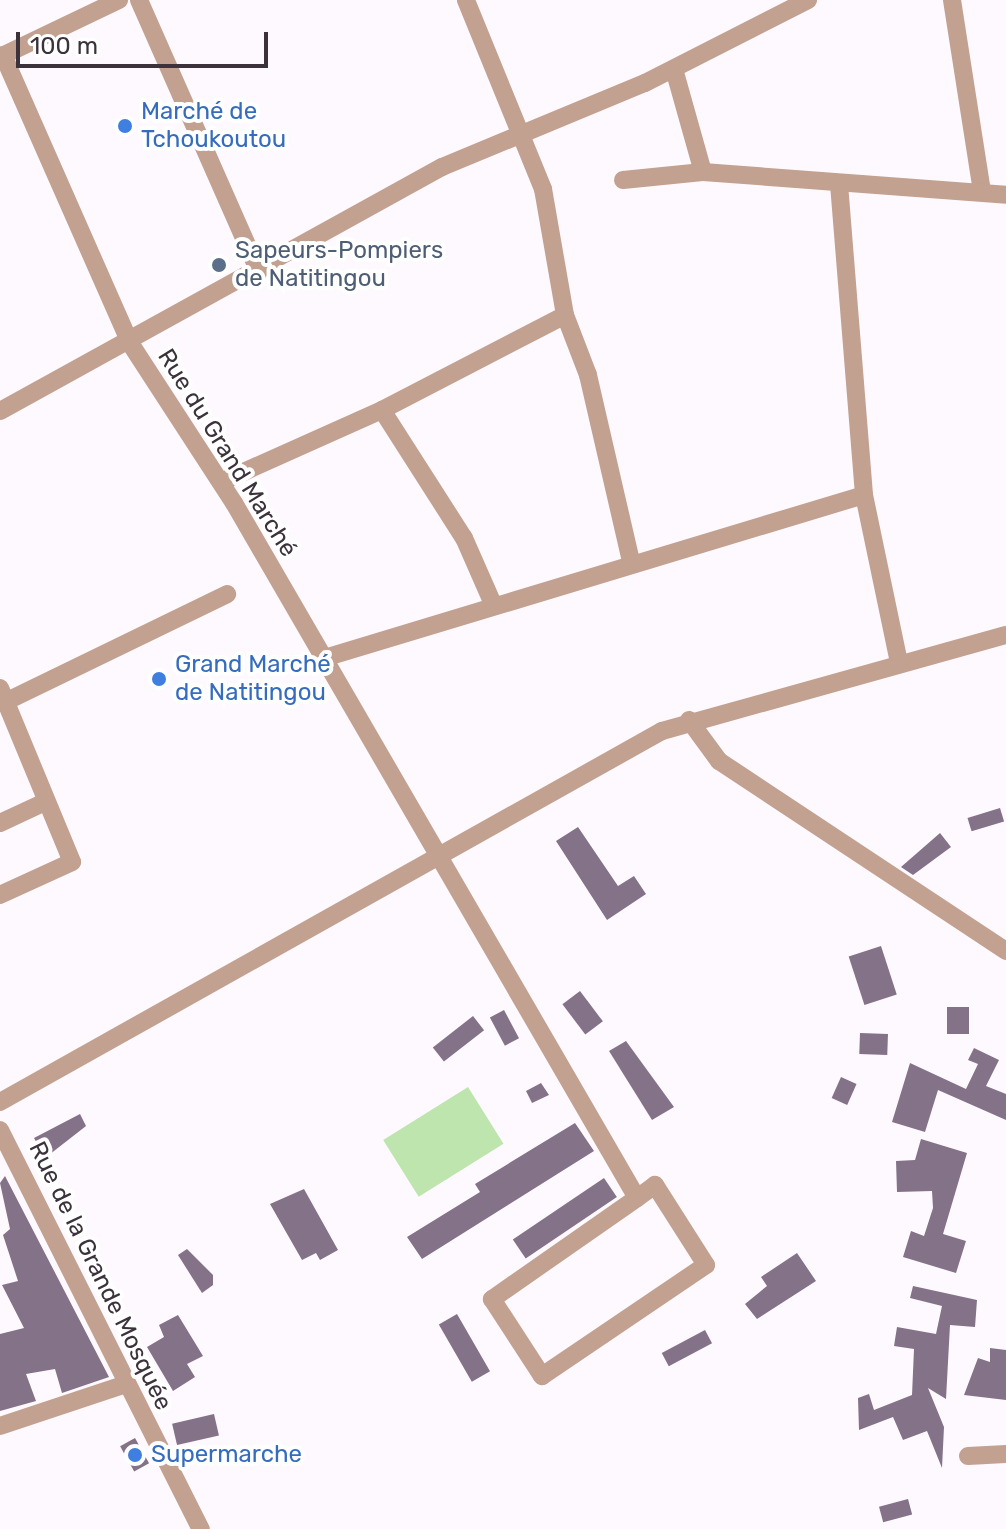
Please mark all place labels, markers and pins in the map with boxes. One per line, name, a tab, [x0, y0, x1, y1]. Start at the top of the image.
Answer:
place label: Marché de Tchoukoutou	[141, 98, 286, 154]
marker: Marché de Tchoukoutou	[116, 117, 134, 135]
place label: Sapeurs-Pompiers de Natitingou	[235, 237, 443, 293]
marker: Sapeurs-Pompiers de Natitingou	[210, 256, 228, 274]
place label: Grand Marché de Natitingou	[175, 651, 331, 707]
marker: Grand Marché de Natitingou	[150, 670, 168, 688]
place label: Supermarche	[151, 1441, 302, 1469]
marker: Supermarche	[126, 1446, 144, 1464]

